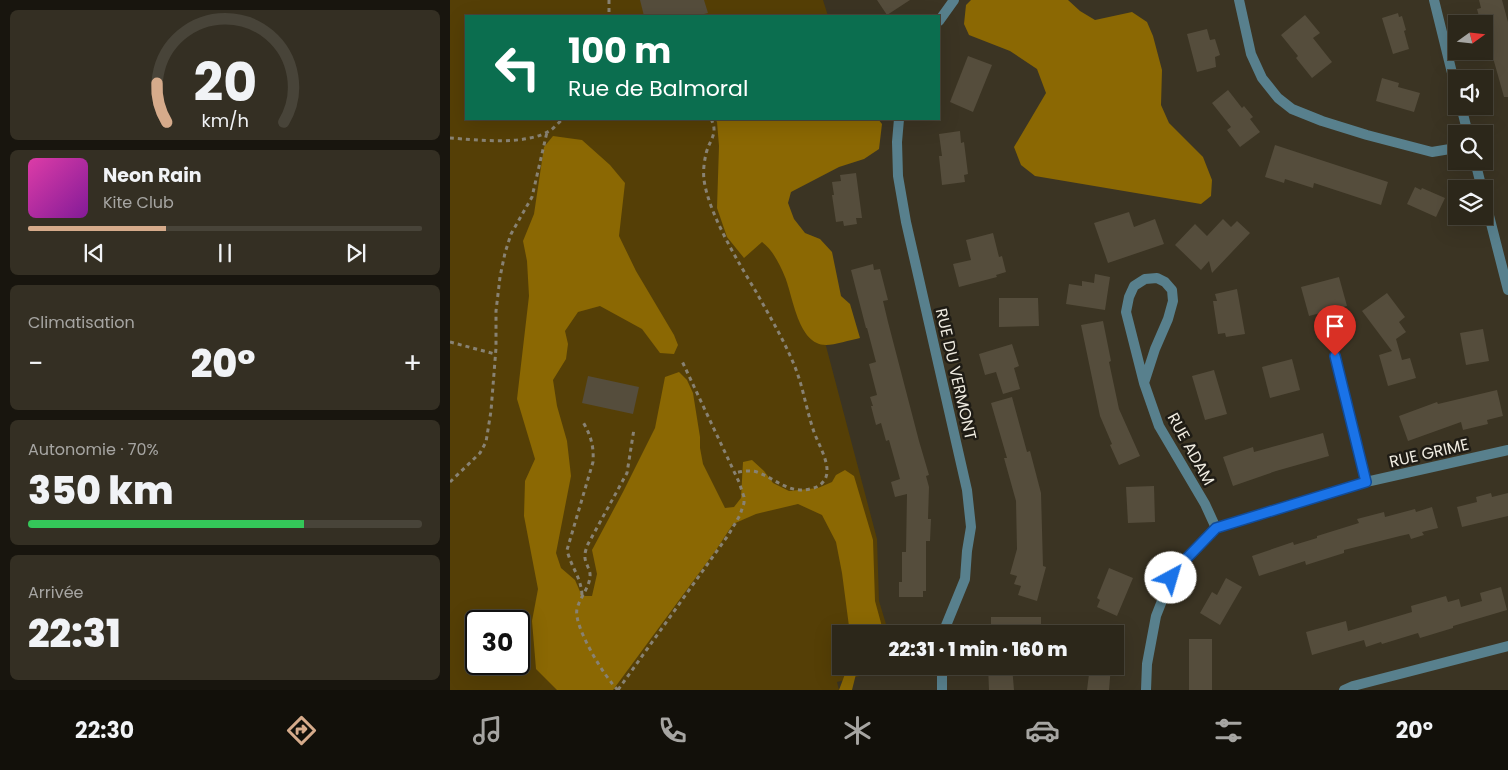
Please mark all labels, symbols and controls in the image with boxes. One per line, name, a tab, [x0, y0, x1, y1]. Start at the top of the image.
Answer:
north arrow	[1448, 15, 1492, 60]
map controls	[1448, 15, 1493, 225]
text: 100 m	[568, 26, 671, 75]
icon: left	[485, 35, 550, 100]
text: 20	[193, 46, 257, 119]
button: sound	[1448, 70, 1493, 115]
text: Rue de Balmoral	[568, 73, 748, 104]
text: km/h	[201, 108, 249, 133]
button: search	[1448, 125, 1493, 170]
text: Neon Rain	[103, 162, 202, 189]
button: layers	[1448, 180, 1493, 225]
text: Kite Club	[103, 191, 174, 214]
icon: previous	[80, 239, 108, 267]
icon: pause	[211, 239, 239, 267]
icon: next	[342, 239, 370, 267]
pin	[1314, 305, 1356, 356]
street label: RUE DU VERMONT	[930, 306, 982, 442]
text: Climatisation	[28, 311, 135, 334]
icon: arrive	[1321, 312, 1349, 340]
text: 20°	[191, 337, 256, 390]
text: −	[28, 344, 43, 383]
text: +	[403, 344, 422, 383]
street label: RUE ADAM	[1162, 409, 1220, 489]
street label: RUE GRIME	[1387, 433, 1471, 473]
text: Autonomie · 70%	[28, 438, 159, 461]
text: 350 km	[28, 464, 173, 517]
position arrow	[1144, 551, 1196, 603]
text: Arrivée	[28, 581, 83, 604]
text: 22:31	[28, 607, 121, 660]
speed limit sign: 30	[465, 610, 530, 675]
text: 22:31 · 1 min · 160 m	[888, 636, 1068, 663]
icon: directions	[284, 713, 319, 748]
icon: music	[470, 713, 505, 748]
icon: phone	[655, 713, 690, 748]
icon: climate	[840, 713, 875, 748]
icon: car	[1025, 713, 1060, 748]
icon: filters	[1211, 713, 1246, 748]
text: 22:30	[75, 715, 134, 746]
text: 20°	[1396, 715, 1433, 746]

